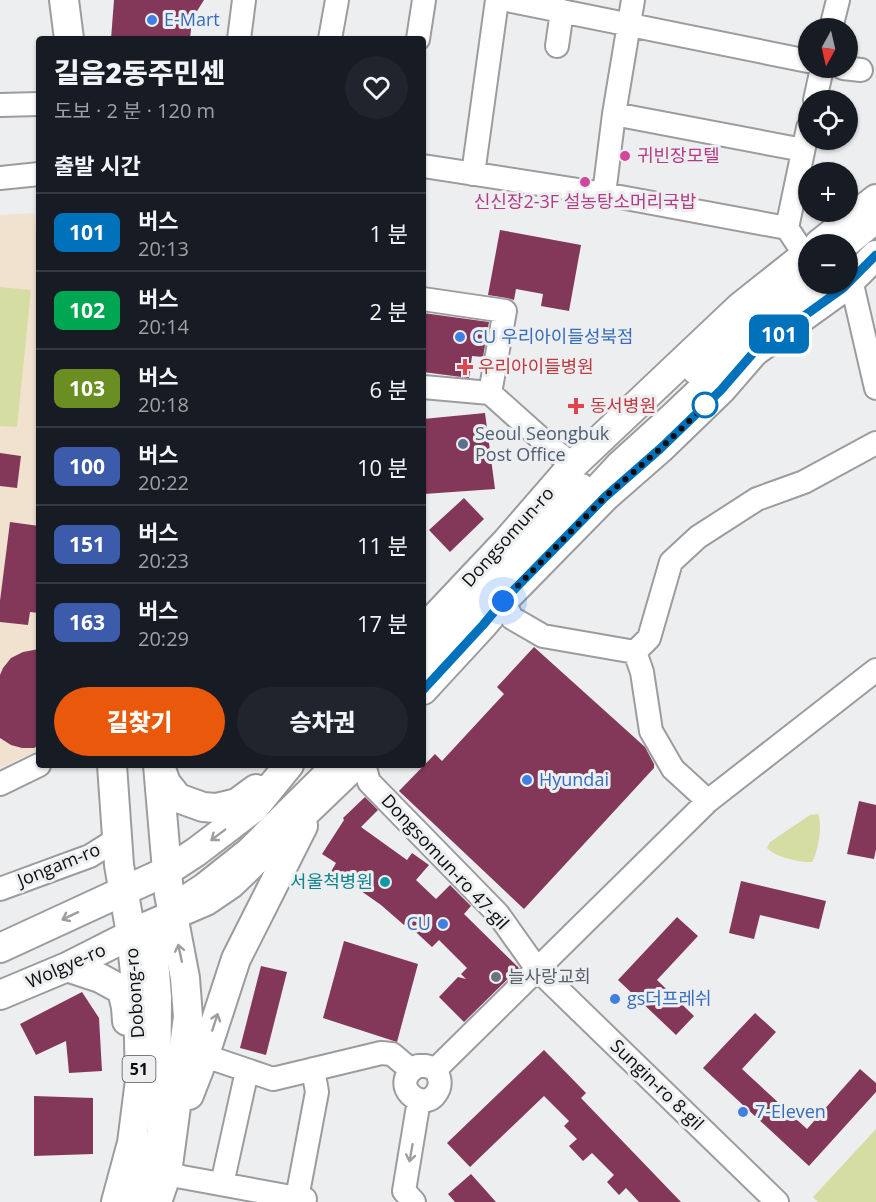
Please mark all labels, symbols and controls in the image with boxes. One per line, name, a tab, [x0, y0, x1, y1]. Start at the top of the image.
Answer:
place label: E-Mart	[164, 7, 220, 31]
marker: E-Mart	[145, 13, 159, 27]
north arrow	[798, 18, 858, 78]
map controls	[798, 18, 858, 294]
text: 길음2동주민센	[54, 53, 225, 91]
button: heart	[345, 56, 408, 119]
button: locate	[798, 90, 858, 150]
text: 도보 · 2 분 · 120 m	[54, 97, 215, 124]
place label: 귀빈장모텔	[637, 143, 720, 167]
marker: 귀빈장모텔	[618, 149, 632, 163]
text: 출발 시간	[54, 150, 141, 180]
button: +	[798, 162, 858, 222]
marker: 신신장2-3F 설농탕소머리국밥	[578, 175, 592, 189]
place label: 신신장2-3F 설농탕소머리국밥	[474, 189, 696, 213]
text: 버스	[138, 205, 178, 235]
text: 101	[69, 218, 105, 246]
text: 1 분	[369, 218, 408, 248]
button: −	[798, 234, 858, 294]
text: 20:13	[138, 235, 189, 262]
text: 버스	[138, 283, 178, 313]
text: 102	[69, 296, 105, 324]
text: 2 분	[369, 296, 408, 326]
text: 20:14	[138, 313, 189, 340]
line badge: 101	[744, 314, 814, 354]
text: 101	[761, 320, 797, 348]
place label: CU 우리아이들성북점	[472, 324, 634, 348]
marker: CU 우리아이들성북점	[453, 330, 467, 344]
place label: 우리아이들병원	[478, 354, 594, 378]
marker: 우리아이들병원	[456, 358, 474, 376]
text: 버스	[138, 361, 178, 391]
text: 103	[69, 374, 105, 402]
text: 6 분	[369, 374, 408, 404]
text: 20:18	[138, 391, 189, 418]
unlabelled marker	[692, 392, 718, 418]
place label: 동서병원	[590, 393, 656, 417]
marker: 동서병원	[567, 397, 585, 415]
place label: Seoul Seongbuk Post Office	[475, 421, 610, 466]
marker: Seoul Seongbuk Post Office	[456, 437, 470, 451]
text: 버스	[138, 439, 178, 469]
text: 100	[69, 452, 105, 480]
text: 10 분	[357, 452, 408, 482]
text: 20:22	[138, 469, 189, 496]
street label: Dongsomun-ro	[456, 481, 559, 591]
text: 버스	[138, 517, 178, 547]
text: 151	[69, 530, 105, 558]
text: 11 분	[357, 530, 408, 560]
text: 20:23	[138, 547, 189, 574]
your location	[488, 586, 518, 616]
text: 버스	[138, 595, 178, 625]
text: 163	[69, 608, 105, 636]
text: 17 분	[357, 608, 408, 638]
text: 20:29	[138, 625, 189, 652]
button: 길찾기	[54, 687, 225, 756]
button: 승차권	[237, 687, 408, 756]
place label: Hyundai	[539, 767, 609, 791]
marker: Hyundai	[520, 773, 534, 787]
street label: Dongsomun-ro 47-gil	[377, 789, 515, 934]
one-way arrow	[210, 828, 226, 841]
street label: Jongam-ro	[12, 837, 104, 892]
place label: 서울척병원	[290, 869, 373, 893]
marker: 서울척병원	[378, 875, 392, 889]
one-way arrow	[61, 911, 79, 922]
place label: CU	[407, 911, 431, 935]
marker: CU	[436, 917, 450, 931]
street label: Wolgye-ro	[22, 937, 109, 993]
one-way arrow	[174, 944, 185, 963]
street label: Dobong-ro	[119, 947, 149, 1039]
place label: 늘사랑교회	[508, 964, 591, 988]
marker: 늘사랑교회	[489, 970, 503, 984]
place label: gs더프레쉬	[627, 986, 712, 1010]
marker: gs더프레쉬	[608, 992, 622, 1006]
one-way arrow	[210, 1013, 221, 1032]
street label: Sungin-ro 8-gil	[606, 1034, 710, 1135]
road number: 51	[122, 1056, 156, 1082]
place label: 7-Eleven	[755, 1099, 826, 1123]
marker: 7-Eleven	[736, 1105, 750, 1119]
one-way arrow	[405, 1142, 416, 1162]

